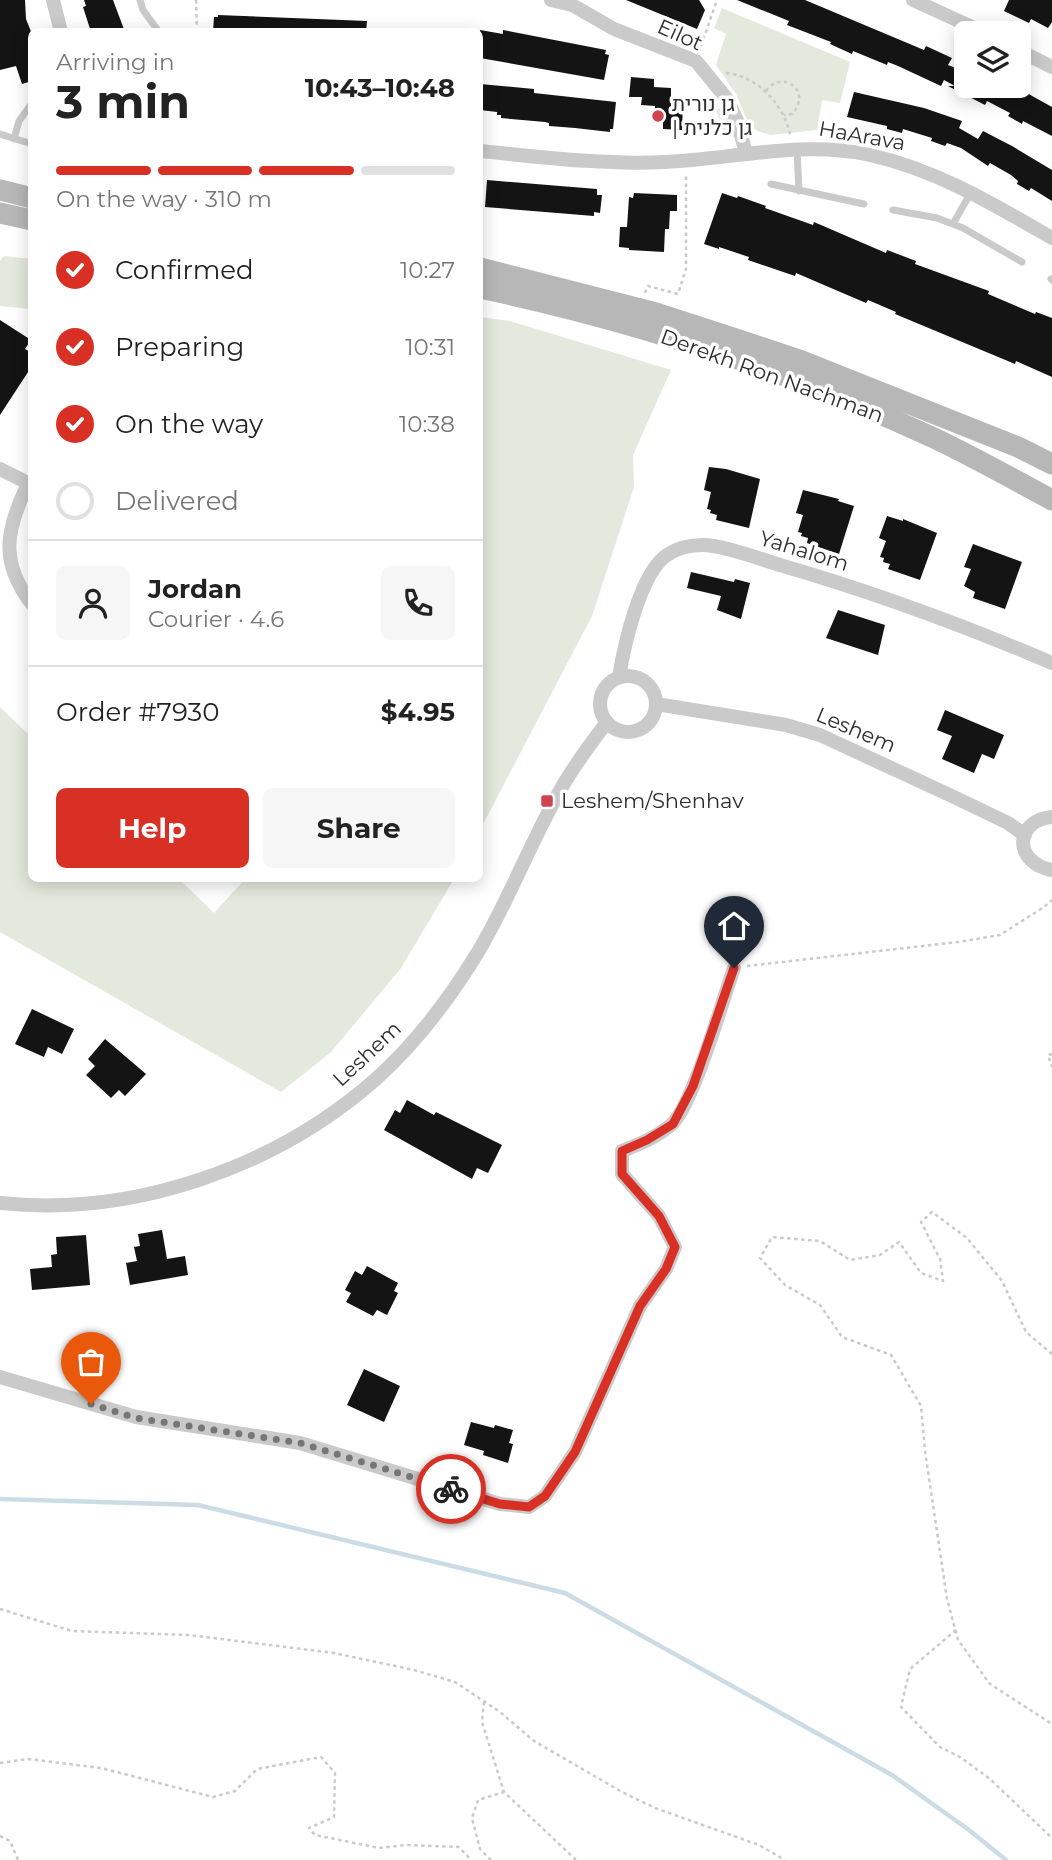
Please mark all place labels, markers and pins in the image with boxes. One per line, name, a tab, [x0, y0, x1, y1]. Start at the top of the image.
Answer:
place label: גן נורית | גן כלנית	[672, 91, 753, 140]
marker: גן נורית | גן כלנית	[650, 108, 666, 124]
place label: Leshem/Shenhav	[561, 788, 744, 813]
marker: Leshem/Shenhav	[539, 793, 555, 809]
pin	[704, 896, 764, 968]
pin	[61, 1332, 121, 1404]

